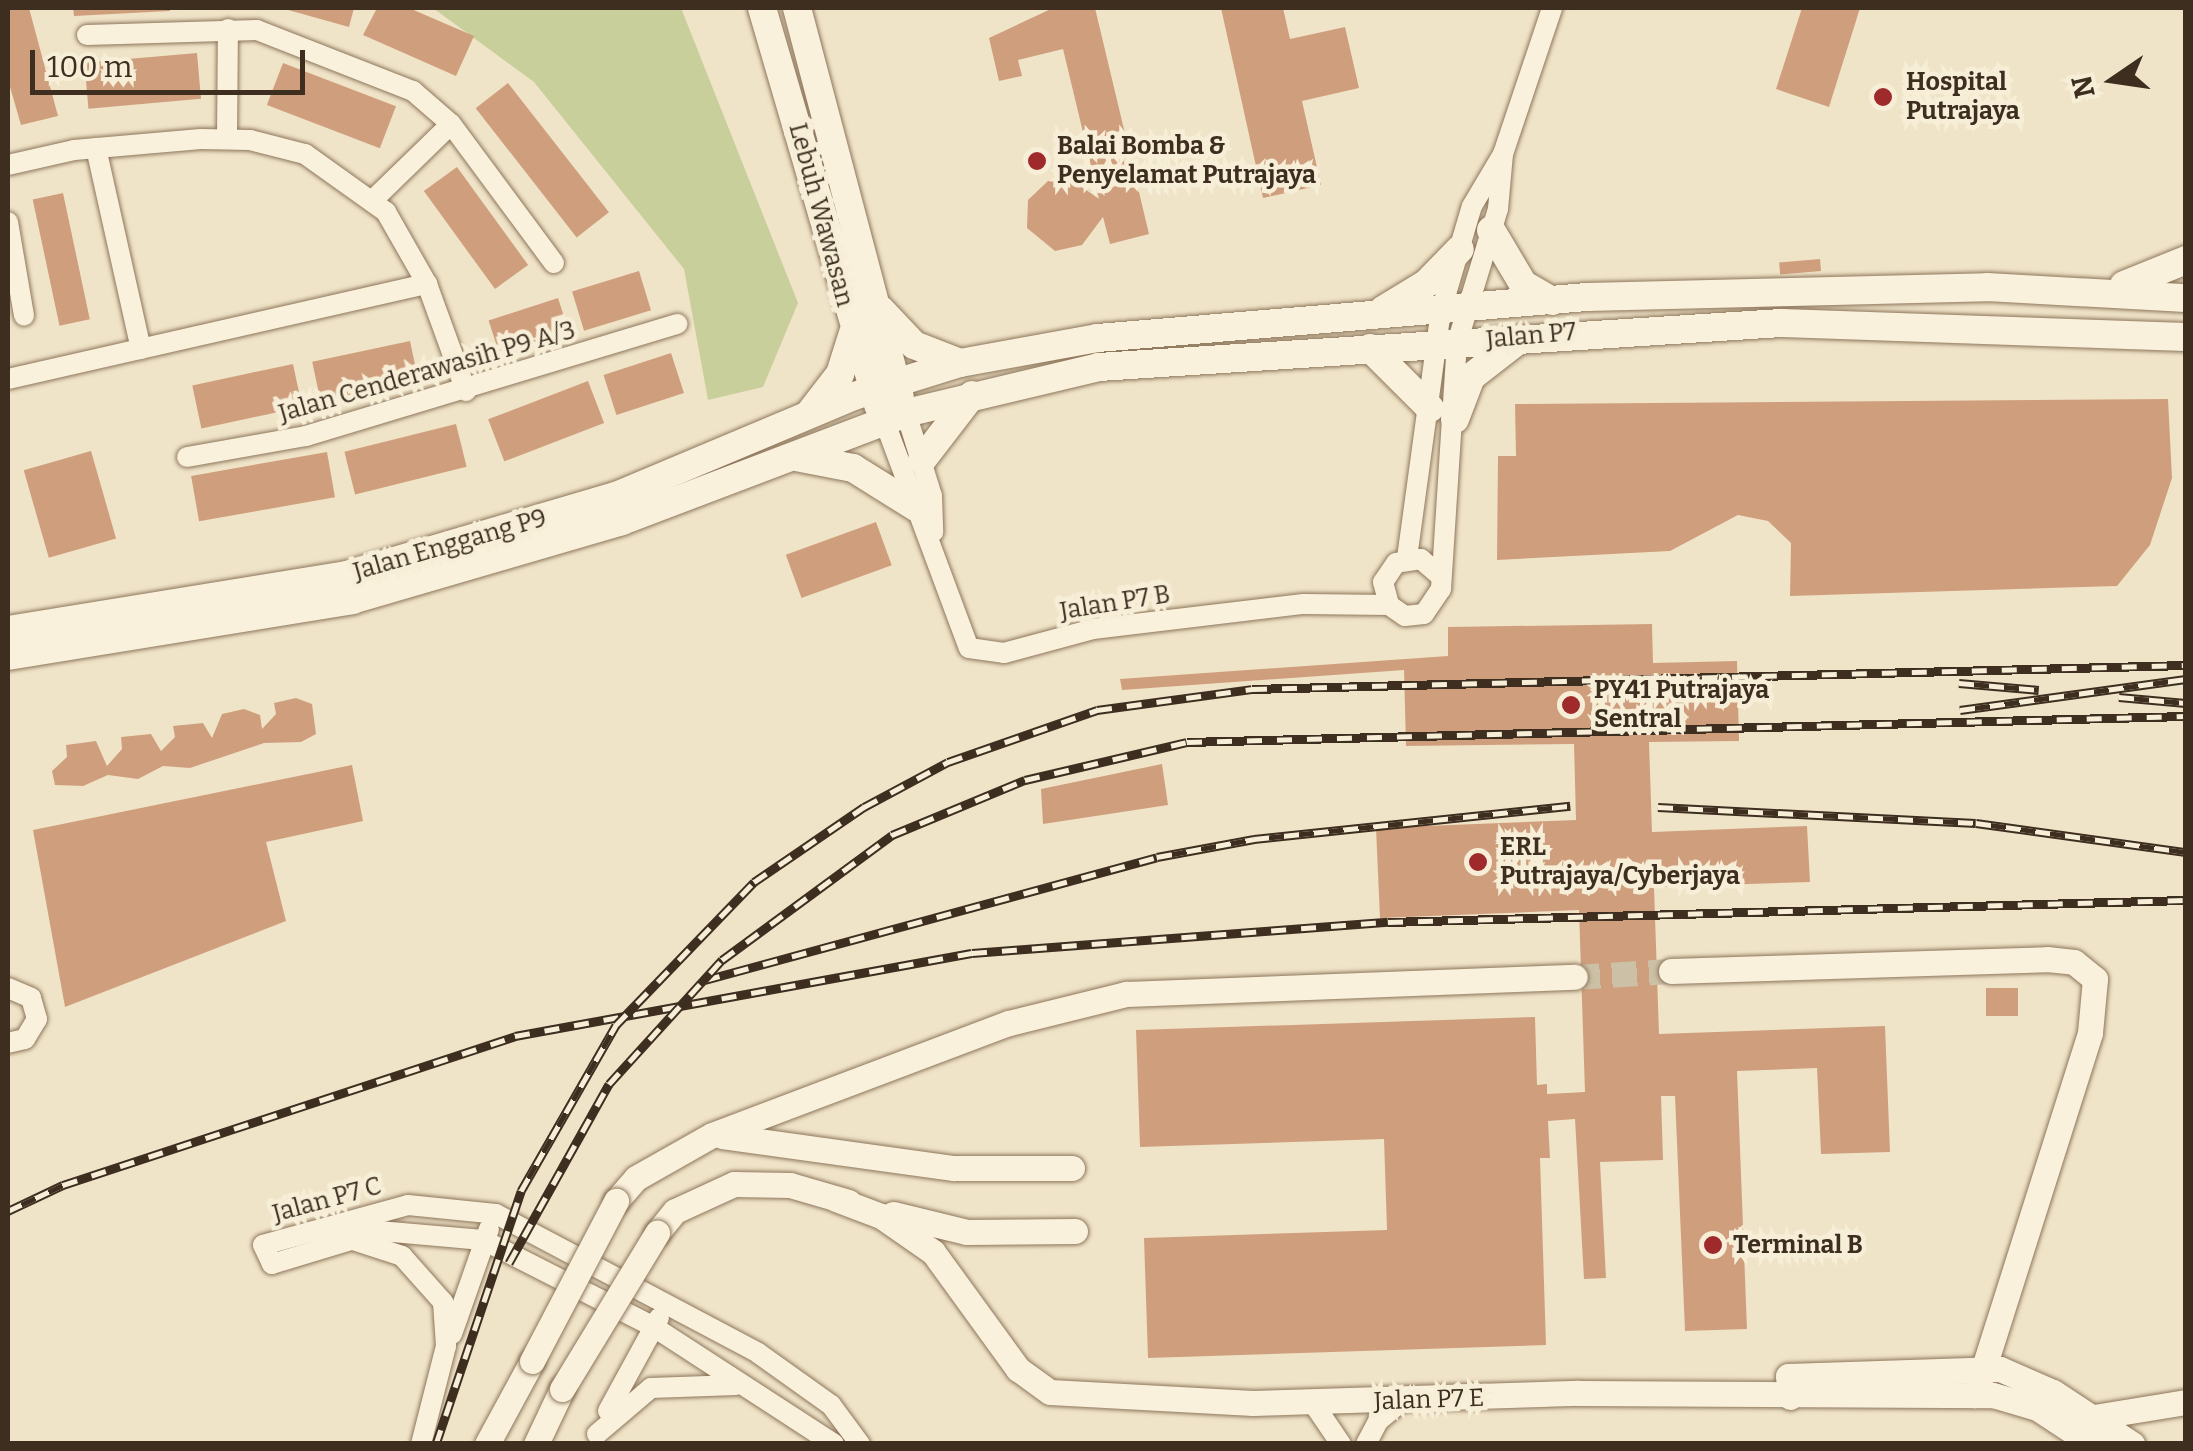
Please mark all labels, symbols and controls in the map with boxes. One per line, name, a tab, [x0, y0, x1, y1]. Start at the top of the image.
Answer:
scale bar	[35, 30, 310, 92]
north arrow	[2063, 30, 2163, 130]
text: 100 m	[47, 49, 132, 85]
place label: Hospital Putrajaya	[1906, 68, 2020, 127]
text: N	[2065, 73, 2102, 101]
marker: Hospital Putrajaya	[1870, 84, 1896, 110]
street label: Lebuh Wawasan	[782, 120, 860, 310]
place label: Balai Bomba & Penyelamat Putrajaya	[1057, 132, 1316, 191]
marker: Balai Bomba & Penyelamat Putrajaya	[1026, 150, 1048, 172]
street label: Jalan Cenderawasih P9 A/3	[275, 315, 579, 429]
street label: Jalan P7	[1485, 317, 1577, 355]
street label: Jalan Enggang P9	[350, 503, 550, 587]
street label: Jalan P7 B	[1058, 579, 1172, 627]
place label: PY41 Putrajaya Sentral	[1594, 676, 1769, 735]
marker: PY41 Putrajaya Sentral	[1558, 692, 1584, 718]
place label: ERL Putrajaya/Cyberjaya	[1500, 833, 1740, 892]
marker: ERL Putrajaya/Cyberjaya	[1465, 849, 1491, 875]
street label: Jalan P7 C	[269, 1171, 385, 1229]
place label: Terminal B	[1733, 1230, 1863, 1260]
marker: Terminal B	[1702, 1234, 1724, 1256]
street label: Jalan P7 E	[1373, 1383, 1485, 1417]

